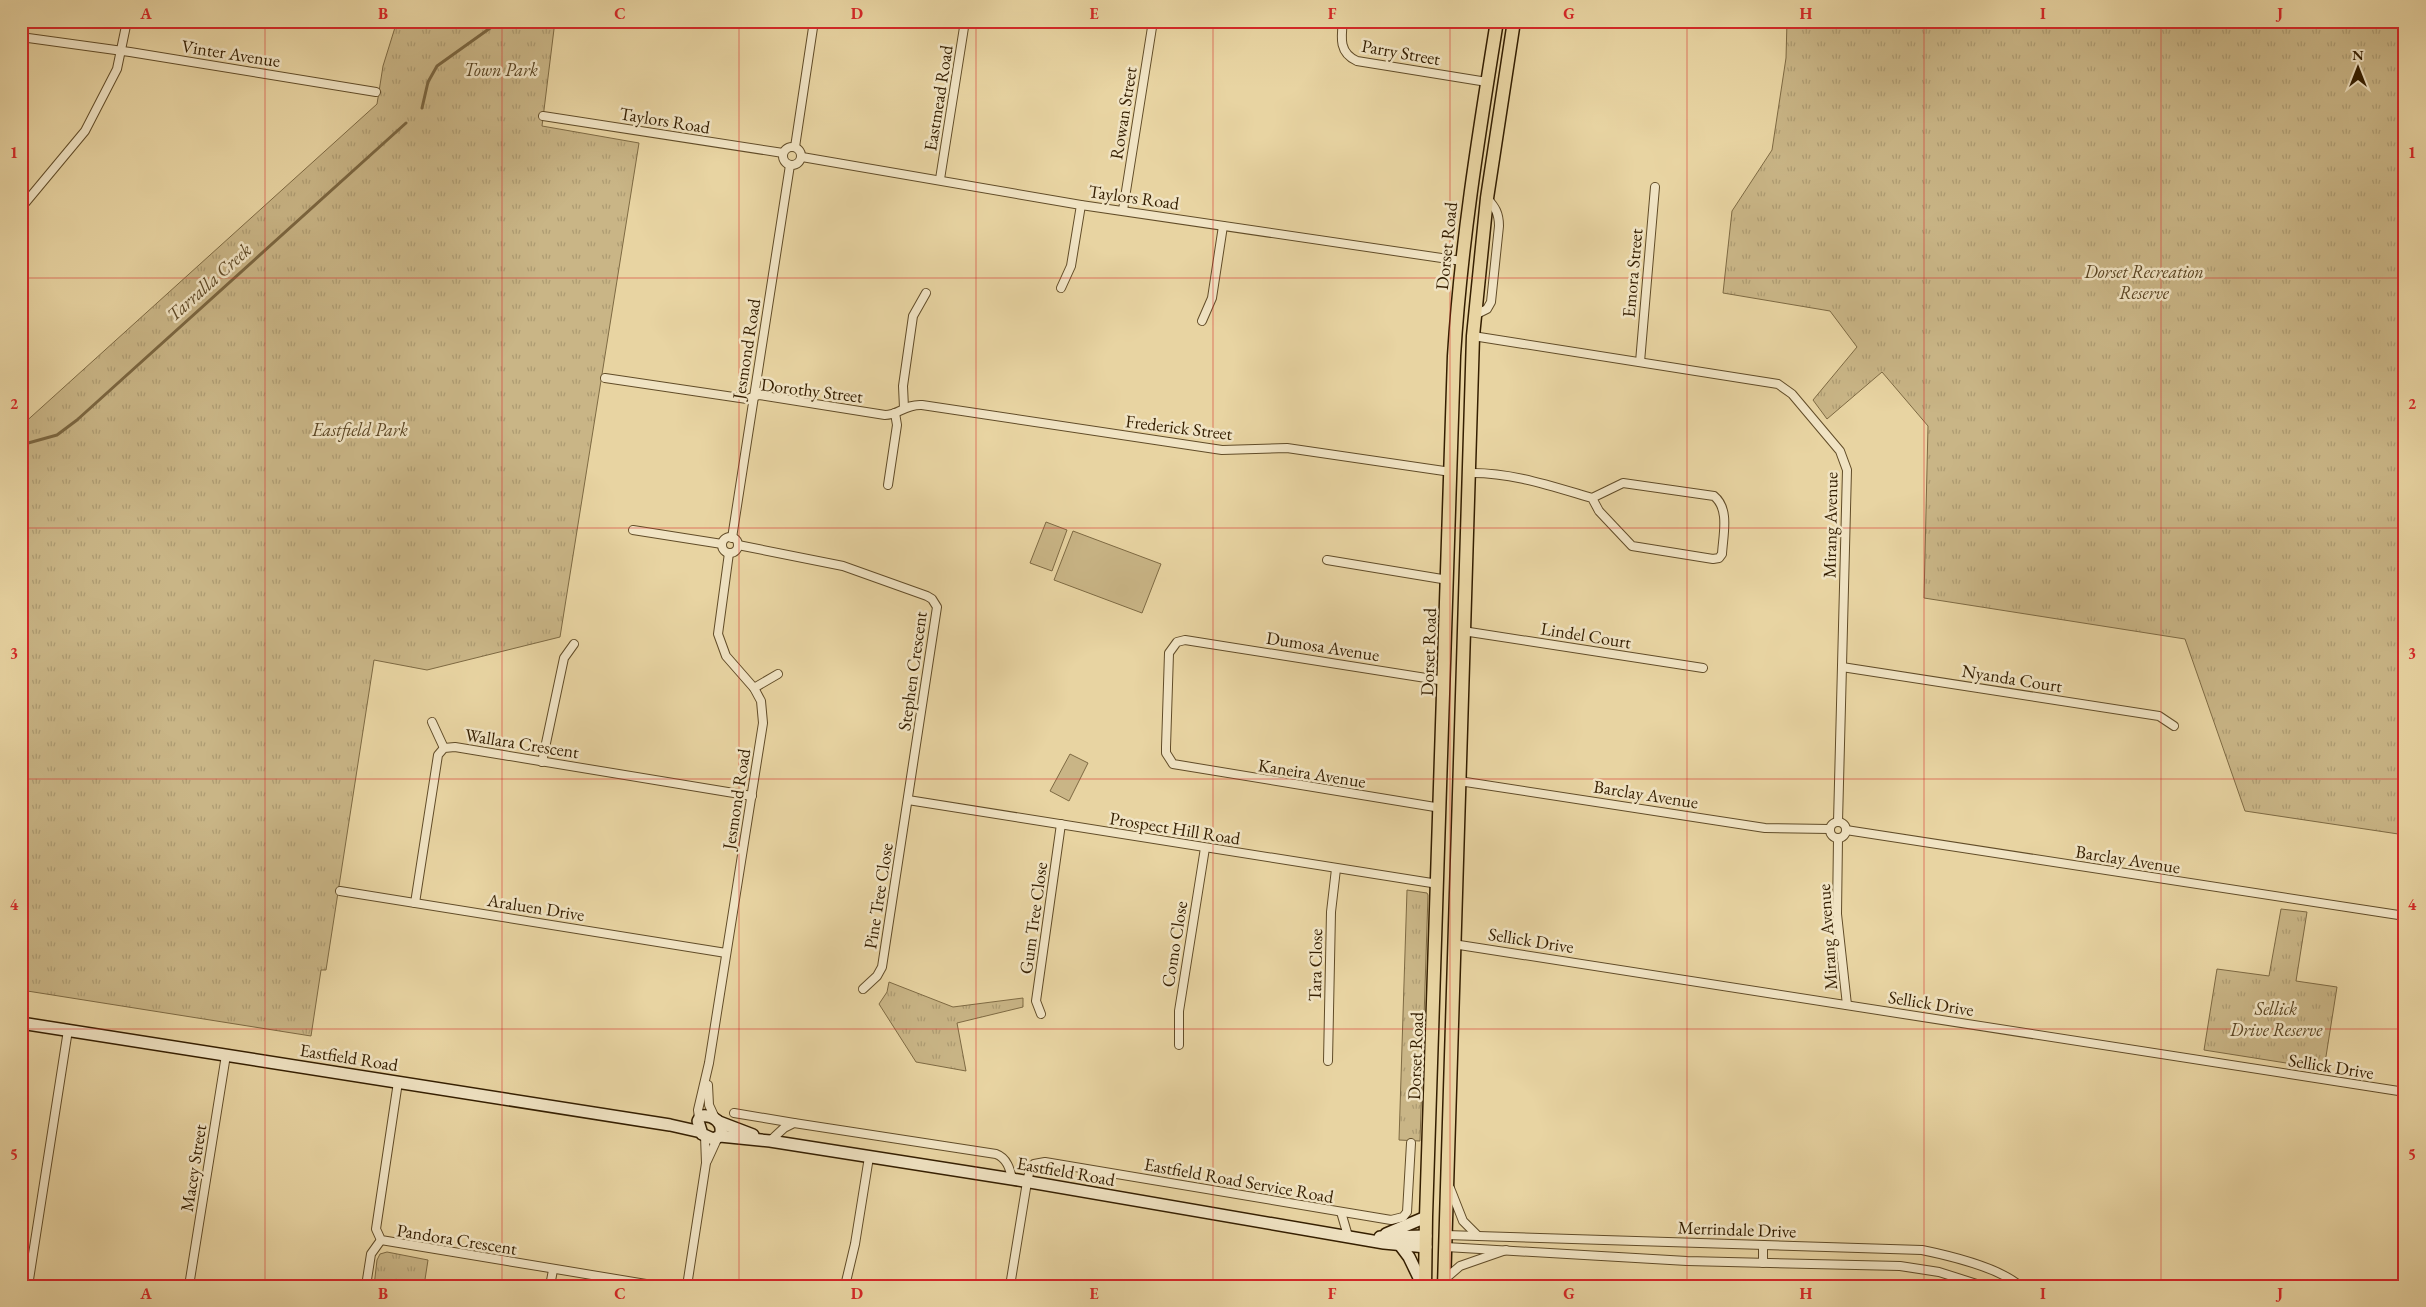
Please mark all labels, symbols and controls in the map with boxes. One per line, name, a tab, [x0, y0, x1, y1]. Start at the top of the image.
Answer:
text: A	[139, 3, 152, 24]
text: B	[378, 3, 388, 24]
text: C	[614, 3, 626, 24]
text: D	[851, 3, 863, 24]
text: E	[1089, 3, 1099, 24]
text: F	[1328, 3, 1337, 24]
text: G	[1563, 3, 1575, 24]
text: H	[1800, 3, 1813, 24]
text: I	[2040, 3, 2046, 24]
text: J	[2275, 3, 2283, 24]
street label: Vinter Avenue	[180, 34, 282, 72]
street label: Parry Street	[1360, 34, 1442, 70]
north arrow	[2334, 42, 2384, 92]
street label: Eastmead Road	[918, 43, 958, 153]
text: N	[2352, 46, 2364, 64]
park label: Town Park	[464, 58, 538, 81]
street label: Rowan Street	[1104, 65, 1142, 161]
street label: Taylors Road	[618, 101, 713, 139]
text: 1	[10, 142, 18, 163]
text: 1	[2408, 142, 2416, 163]
street label: Taylors Road	[1087, 179, 1182, 215]
street label: Dorset Road	[1430, 200, 1462, 291]
street label: Emora Street	[1617, 227, 1647, 319]
water label: Tarralla Creek	[161, 237, 257, 327]
park label: Dorset Recreation Reserve	[2083, 260, 2204, 304]
street label: Jesmond Road	[726, 296, 765, 403]
street label: Dorothy Street	[760, 372, 865, 408]
text: 2	[10, 393, 19, 414]
text: 2	[2408, 393, 2417, 414]
street label: Frederick Street	[1124, 409, 1234, 445]
park label: Eastfield Park	[311, 418, 408, 442]
street label: Mirang Avenue	[1818, 472, 1842, 578]
street label: Dorset Road	[1415, 607, 1441, 697]
street label: Stephen Crescent	[892, 610, 932, 732]
street label: Lindel Court	[1539, 616, 1633, 654]
street label: Dumosa Avenue	[1265, 626, 1381, 666]
text: 3	[10, 643, 18, 664]
text: 3	[2408, 643, 2416, 664]
street label: Nyanda Court	[1960, 659, 2064, 697]
street label: Wallara Crescent	[463, 723, 581, 763]
street label: Jesmond Road	[716, 746, 755, 853]
street label: Kaneira Avenue	[1256, 753, 1368, 793]
street label: Barclay Avenue	[1592, 774, 1700, 814]
street label: Prospect Hill Road	[1108, 806, 1243, 850]
street label: Barclay Avenue	[2074, 839, 2182, 879]
street label: Pine Tree Close	[858, 841, 898, 951]
street label: Gum Tree Close	[1014, 861, 1052, 975]
street label: Mirang Avenue	[1812, 883, 1842, 991]
street label: Araluen Drive	[485, 888, 586, 926]
text: 4	[10, 894, 19, 915]
text: 4	[2408, 894, 2417, 915]
street label: Como Close	[1156, 899, 1192, 989]
street label: Sellick Drive	[1487, 922, 1575, 958]
street label: Tara Close	[1303, 928, 1327, 1002]
street label: Sellick Drive	[1887, 985, 1975, 1021]
park label: Sellick Drive Reserve	[2229, 997, 2323, 1041]
street label: Dorset Road	[1402, 1011, 1428, 1101]
street label: Eastfield Road	[298, 1038, 401, 1076]
street label: Sellick Drive	[2287, 1048, 2375, 1084]
street label: Macey Street	[175, 1122, 211, 1213]
text: 5	[10, 1144, 18, 1165]
text: 5	[2408, 1144, 2416, 1165]
street label: Eastfield Road	[1015, 1151, 1118, 1191]
street label: Eastfield Road Service Road	[1142, 1152, 1336, 1208]
street label: Merrindale Drive	[1677, 1215, 1797, 1243]
street label: Pandora Crescent	[395, 1218, 519, 1260]
text: A	[139, 1283, 152, 1304]
text: B	[378, 1283, 388, 1304]
text: C	[614, 1283, 626, 1304]
text: D	[851, 1283, 863, 1304]
text: E	[1089, 1283, 1099, 1304]
text: F	[1328, 1283, 1337, 1304]
text: G	[1563, 1283, 1575, 1304]
text: H	[1800, 1283, 1813, 1304]
text: I	[2040, 1283, 2046, 1304]
text: J	[2275, 1283, 2283, 1304]

